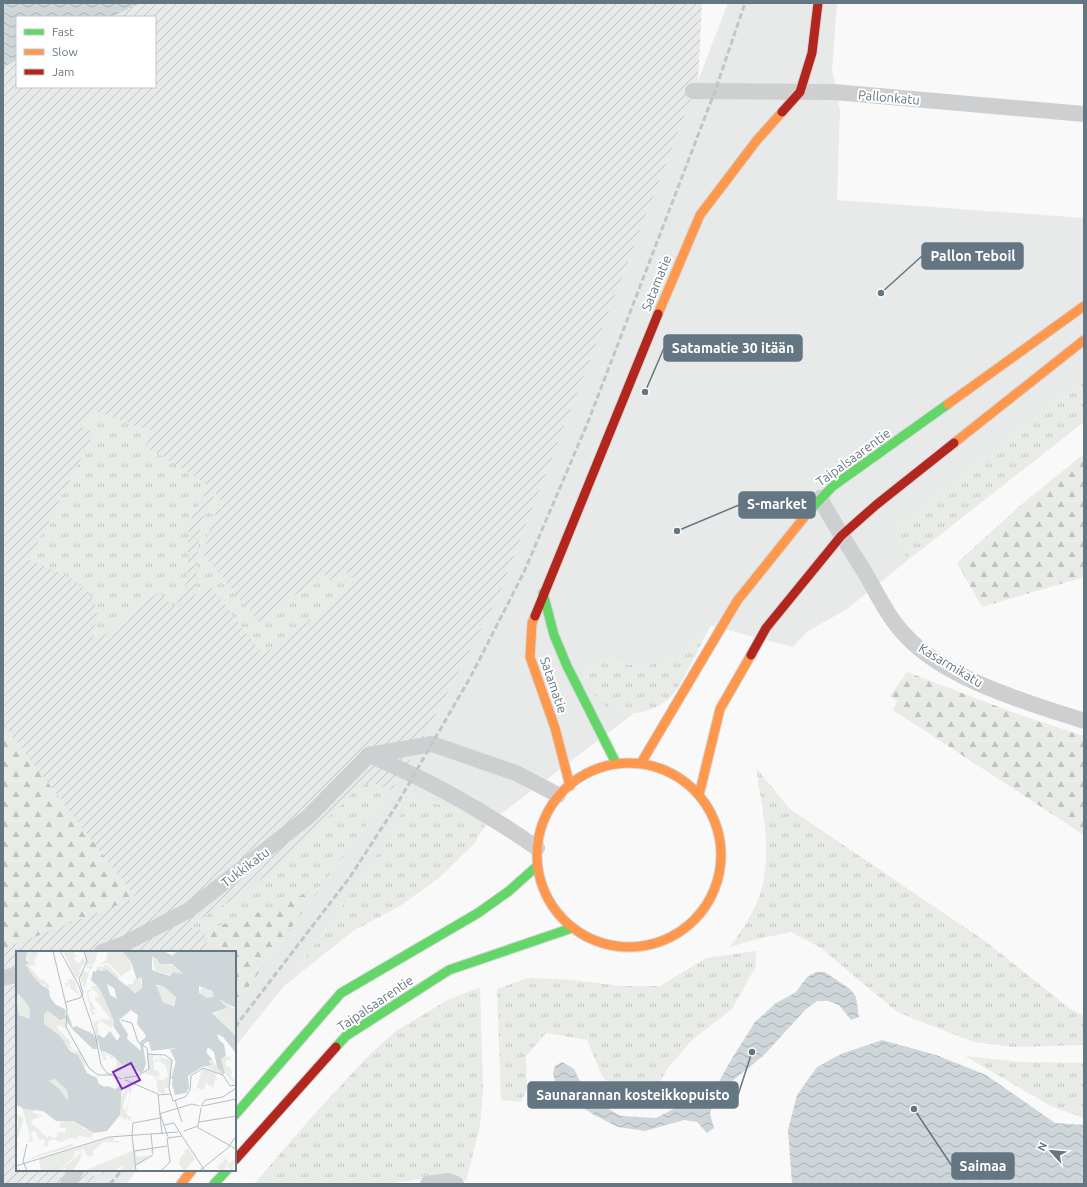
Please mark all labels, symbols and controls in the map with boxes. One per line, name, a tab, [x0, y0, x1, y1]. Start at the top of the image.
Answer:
legend	[16, 16, 156, 88]
text: Fast	[52, 25, 74, 38]
text: Slow	[52, 45, 78, 58]
text: Jam	[52, 65, 74, 78]
street label: Pallonkatu	[858, 87, 920, 107]
callout: Pallon Teboil	[922, 243, 1023, 269]
text: Pallon Teboil	[930, 248, 1016, 264]
street label: Satamatie	[639, 253, 673, 313]
callout: Satamatie 30 itään	[664, 335, 802, 361]
text: Satamatie 30 itään	[672, 340, 794, 356]
street label: Taipalsaarentie	[813, 425, 893, 489]
callout: S-market	[739, 492, 815, 518]
text: S-market	[747, 496, 807, 512]
street label: Kasarmikatu	[917, 640, 985, 690]
street label: Satamatie	[538, 655, 570, 715]
street label: Tukkikatu	[218, 844, 272, 890]
inset map	[16, 951, 236, 1171]
street label: Taipalsaarentie	[335, 973, 415, 1033]
callout: Saunarannan kosteikkopuisto	[528, 1082, 738, 1108]
text: Saunarannan kosteikkopuisto	[536, 1087, 730, 1103]
north arrow	[1031, 1131, 1071, 1171]
text: N	[1035, 1140, 1049, 1153]
callout: Saimaa	[952, 1153, 1014, 1179]
text: Saimaa	[960, 1158, 1006, 1174]

